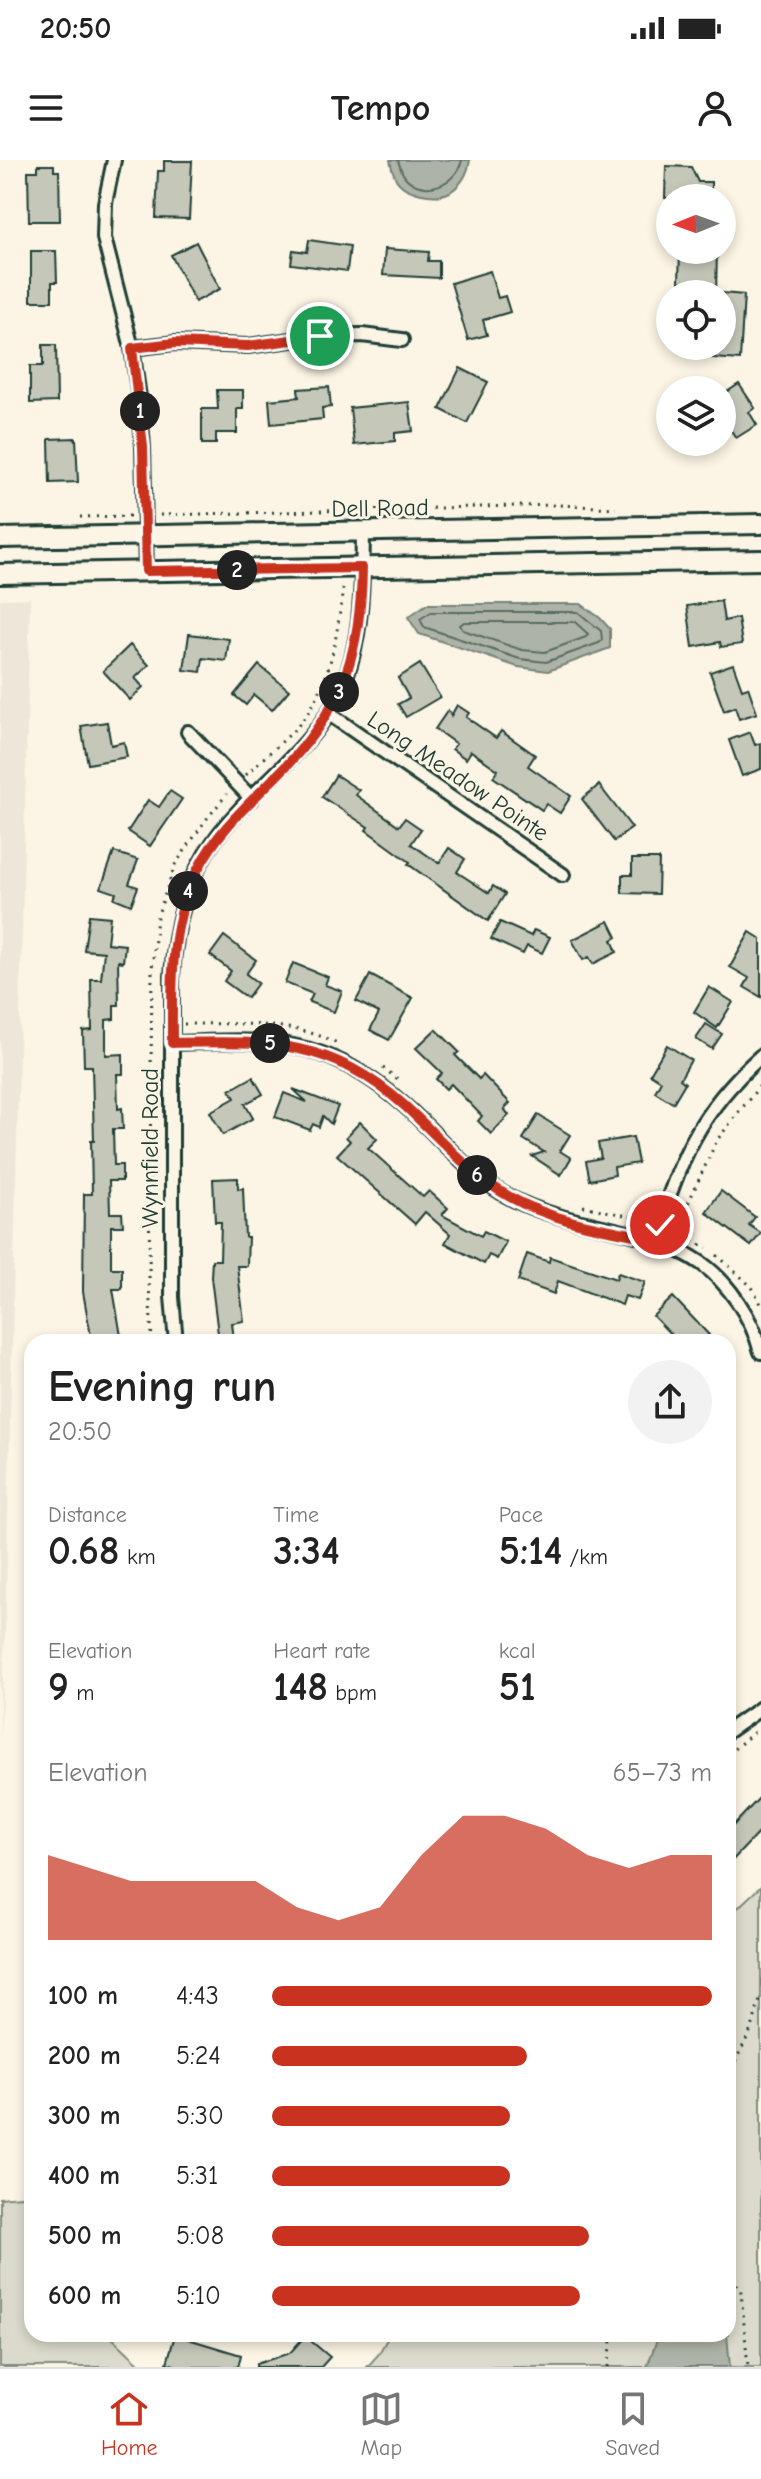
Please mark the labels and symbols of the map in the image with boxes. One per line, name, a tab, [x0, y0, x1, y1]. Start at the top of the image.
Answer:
north arrow	[656, 184, 736, 264]
pin	[286, 302, 354, 370]
pin: 1	[120, 391, 160, 431]
street label: Dell Road	[331, 493, 429, 523]
pin: 2	[217, 550, 257, 590]
pin: 3	[319, 672, 359, 712]
street label: Long Meadow Pointe	[362, 705, 554, 847]
pin: 4	[168, 871, 208, 911]
pin: 5	[250, 1023, 290, 1063]
street label: Wynnfield Road	[136, 1068, 164, 1228]
pin: 6	[457, 1155, 497, 1195]
pin	[626, 1191, 694, 1259]

